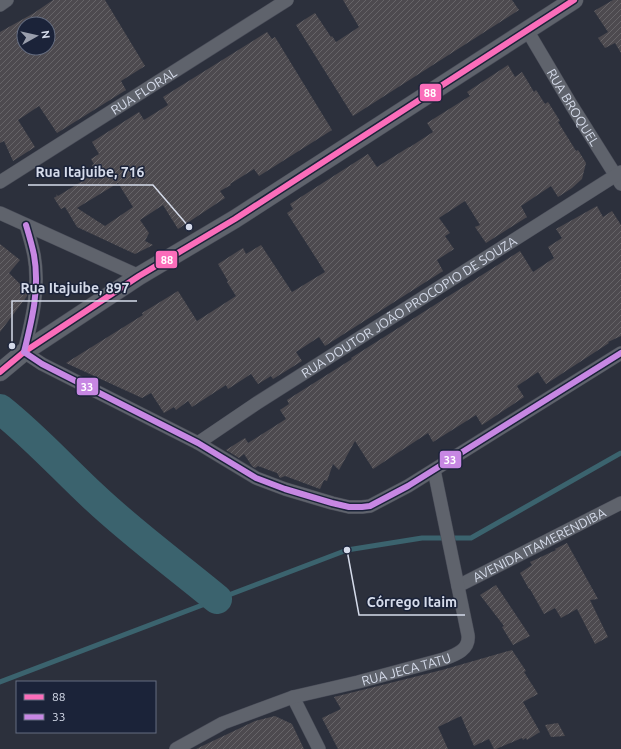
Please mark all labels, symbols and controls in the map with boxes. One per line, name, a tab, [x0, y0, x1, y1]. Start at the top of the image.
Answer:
north arrow	[16, 16, 56, 56]
text: N	[39, 30, 52, 40]
street label: RUA FLORAL	[108, 65, 179, 117]
street label: RUA BROQUEL	[544, 66, 602, 149]
line badge: 88	[419, 83, 442, 102]
text: 88	[424, 87, 436, 99]
callout: Rua Itajuibe, 716	[28, 159, 153, 185]
text: Rua Itajuibe, 716	[36, 164, 145, 180]
street label: RUA DOUTOR JOÃO PROCOPIO DE SOUZA	[299, 233, 519, 380]
line badge: 88	[155, 250, 178, 269]
text: 88	[161, 254, 173, 266]
callout: Rua Itajuibe, 897	[12, 275, 137, 301]
text: Rua Itajuibe, 897	[21, 280, 130, 296]
line badge: 33	[76, 377, 99, 396]
text: 33	[81, 381, 93, 393]
line badge: 33	[439, 450, 462, 469]
text: 33	[444, 454, 456, 466]
street label: AVENIDA ITAMERENDIBA	[470, 505, 608, 584]
callout: Córrego Itaim	[359, 589, 465, 615]
text: Córrego Itaim	[367, 594, 457, 610]
street label: RUA JECA TATU	[360, 650, 453, 688]
legend	[16, 681, 156, 733]
text: 88	[52, 690, 66, 703]
text: 33	[52, 710, 66, 723]

